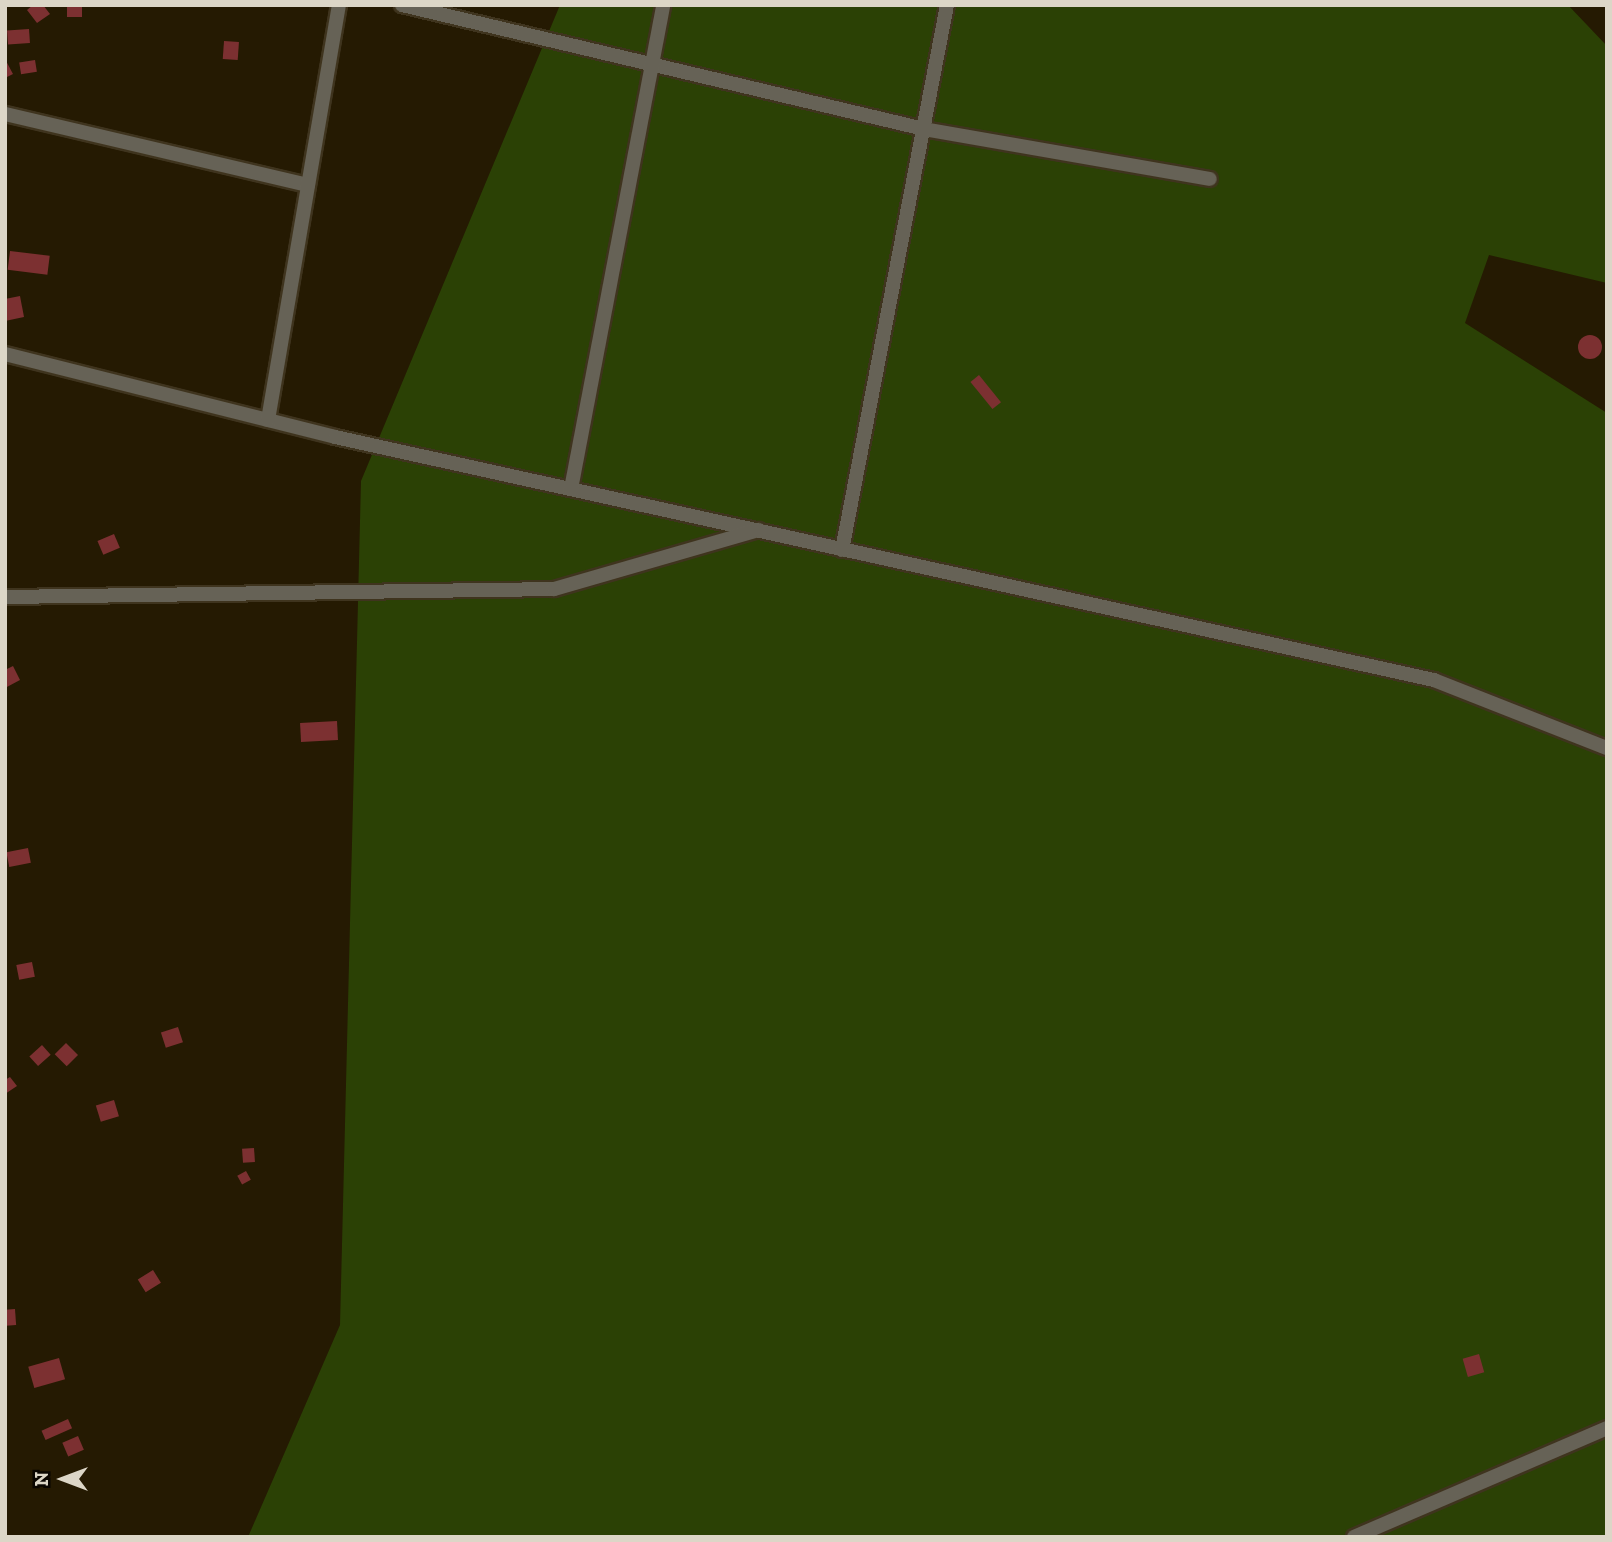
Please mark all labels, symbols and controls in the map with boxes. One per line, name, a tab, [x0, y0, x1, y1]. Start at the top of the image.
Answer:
north arrow	[28, 1444, 98, 1514]
text: N	[30, 1472, 53, 1486]

